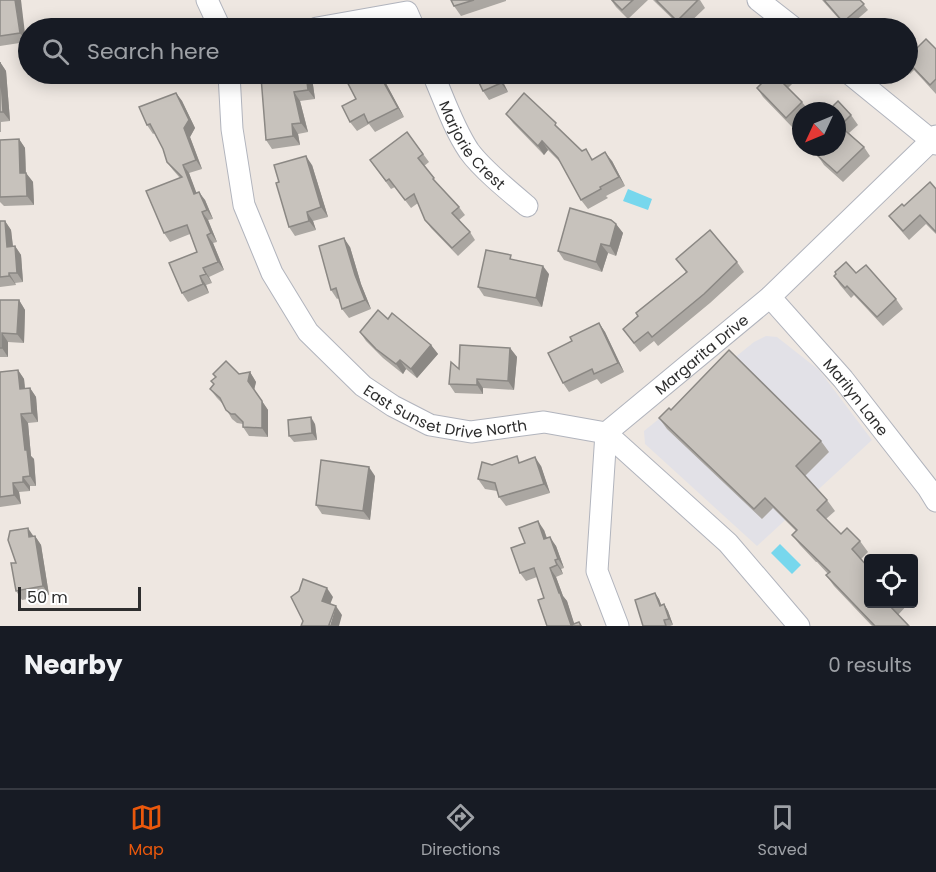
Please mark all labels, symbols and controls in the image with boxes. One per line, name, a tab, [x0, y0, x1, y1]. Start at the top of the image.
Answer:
search box	[18, 18, 918, 84]
icon: search	[39, 35, 72, 68]
text: Search here	[87, 36, 220, 67]
street label: Marjorie Crest	[435, 97, 510, 194]
north arrow	[792, 102, 846, 156]
street label: Margarita Drive	[650, 309, 752, 399]
street label: Marilyn Lane	[819, 354, 894, 440]
street label: East Sunset Drive North	[360, 379, 528, 443]
map controls	[864, 554, 918, 608]
button: locate	[864, 554, 918, 608]
scale bar	[18, 584, 141, 612]
text: 50 m	[27, 586, 68, 609]
text: Nearby	[24, 647, 122, 683]
text: 0 results	[828, 651, 912, 679]
tab: Map	[129, 801, 164, 862]
tab: Directions	[421, 801, 500, 862]
tab: Saved	[758, 801, 807, 862]

